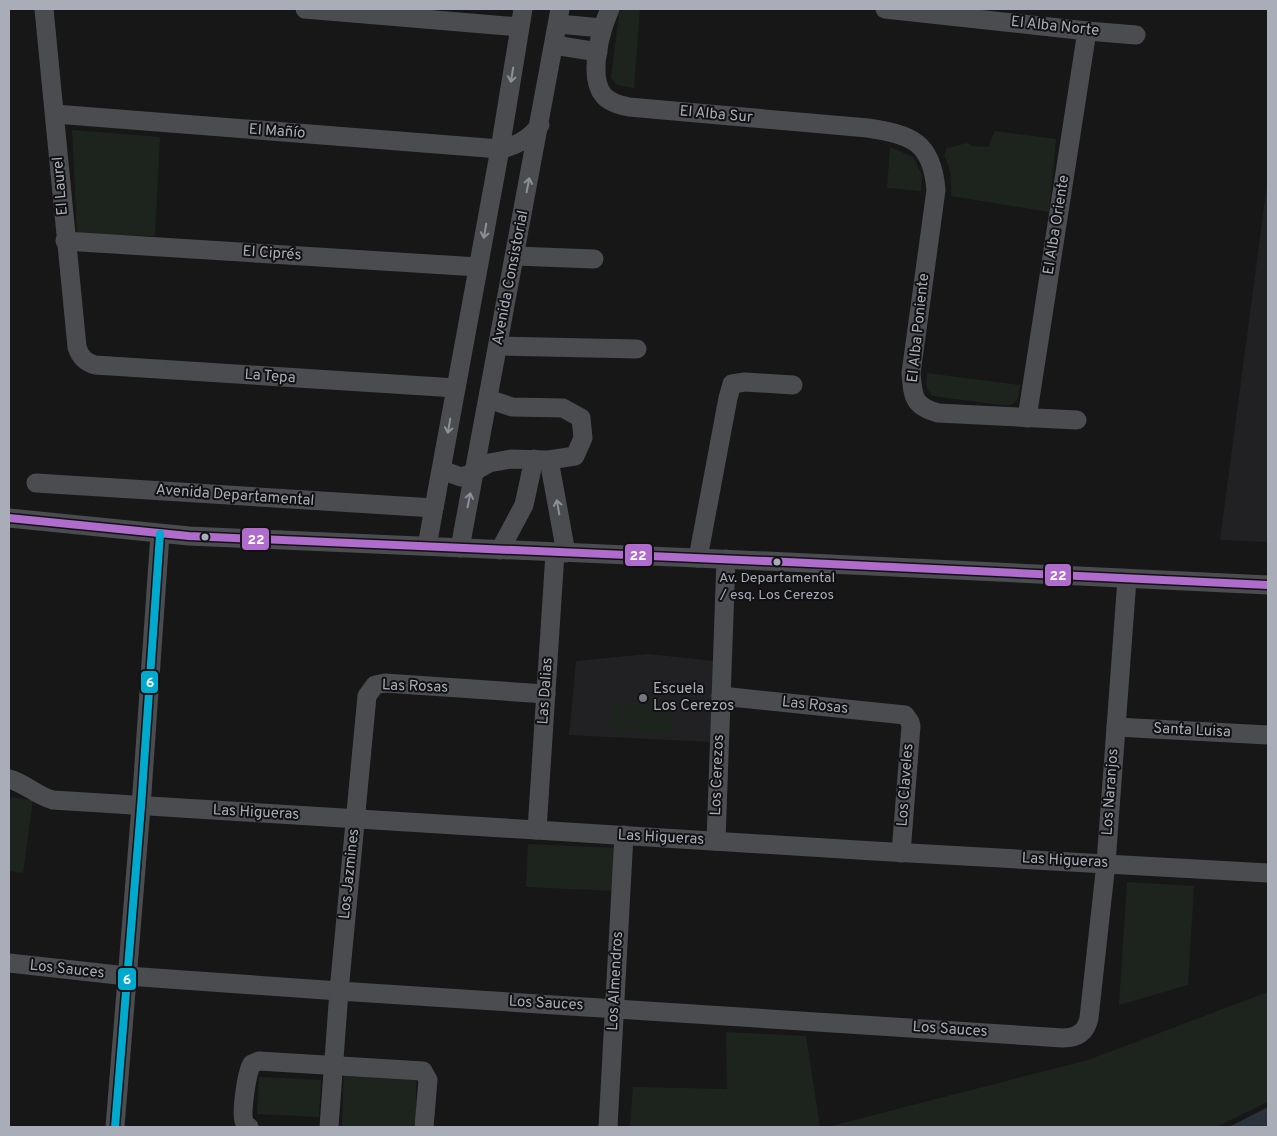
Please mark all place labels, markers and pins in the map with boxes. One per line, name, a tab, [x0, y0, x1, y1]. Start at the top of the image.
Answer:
unlabelled marker	[200, 532, 210, 542]
marker: Av. Departamental / esq. Los Cerezos	[772, 557, 782, 567]
place label: Av. Departamental / esq. Los Cerezos	[719, 570, 835, 604]
place label: Escuela Los Cerezos	[653, 680, 734, 716]
marker: Escuela Los Cerezos	[637, 692, 649, 704]

